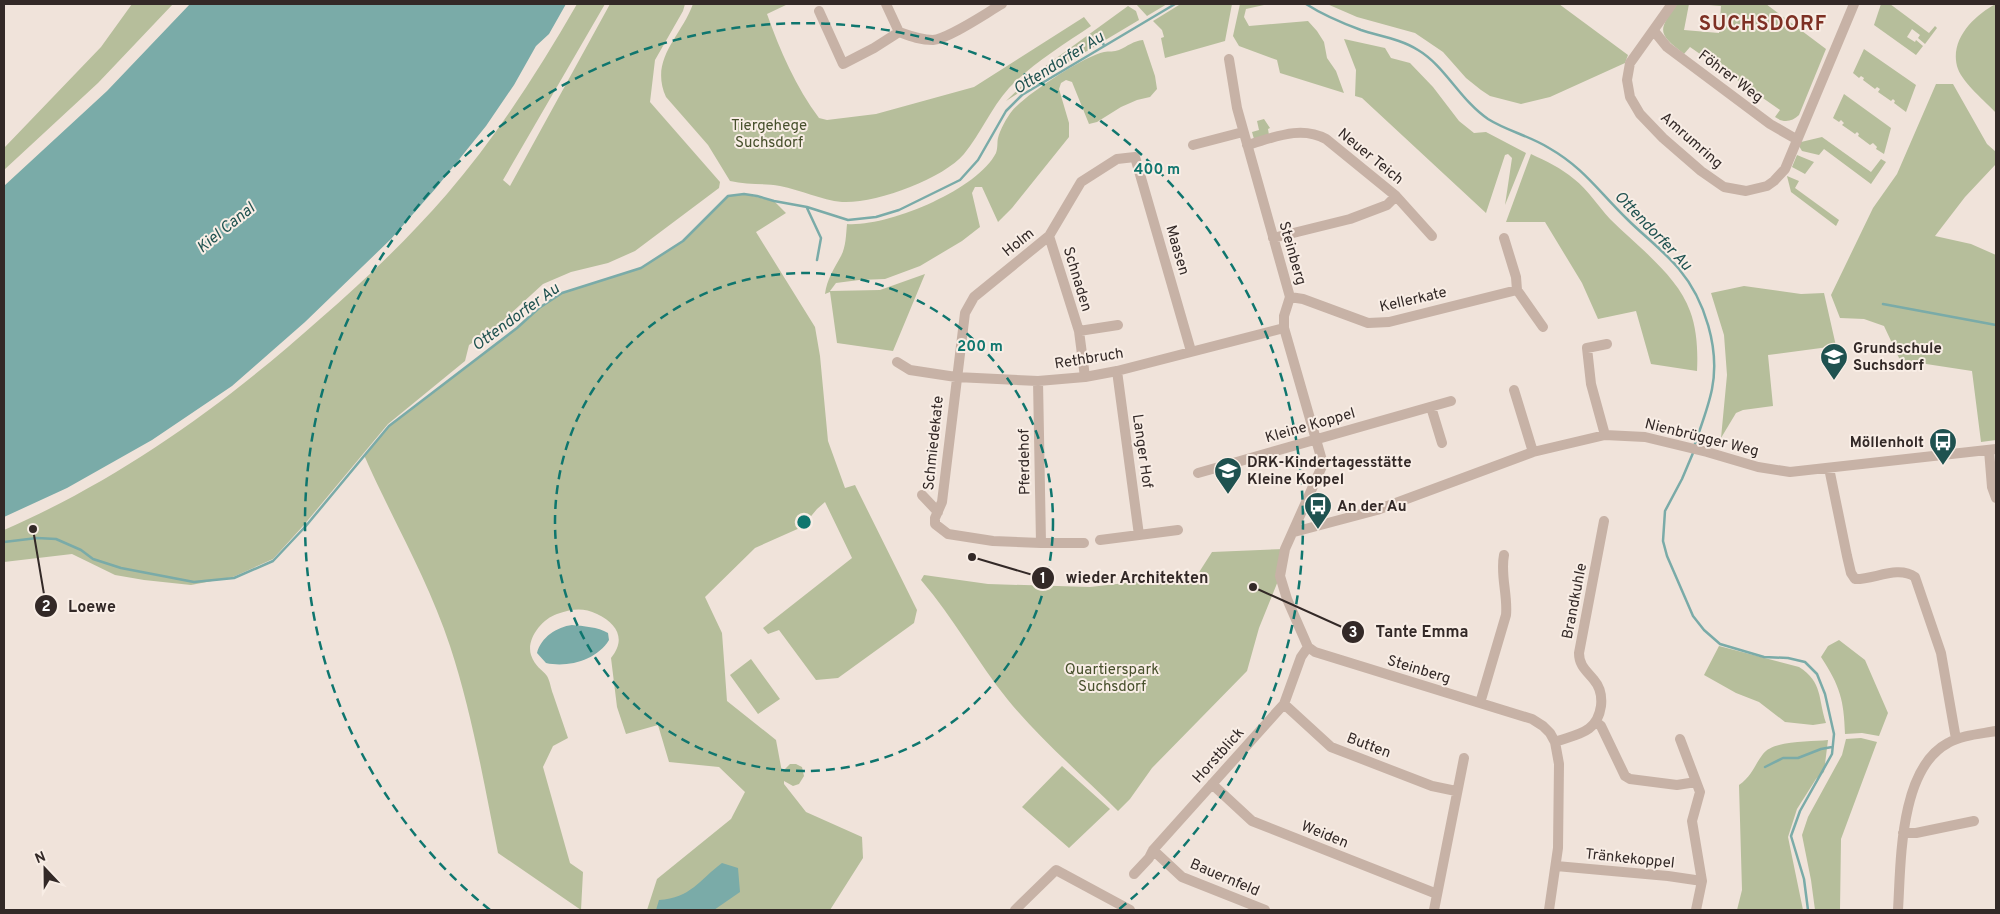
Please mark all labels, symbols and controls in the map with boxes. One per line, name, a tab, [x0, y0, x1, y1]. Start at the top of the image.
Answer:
district label: SUCHSDORF	[1699, 12, 1827, 38]
water label: Ottendorfer Au	[1010, 28, 1108, 100]
street label: Föhrer Weg	[1694, 47, 1766, 108]
street label: Amrumring	[1656, 109, 1726, 174]
park label: Tiergehege Suchsdorf	[731, 117, 807, 153]
street label: Neuer Teich	[1333, 125, 1407, 190]
text: 400 m	[1134, 161, 1180, 180]
water label: Ottendorfer Au	[1610, 187, 1696, 276]
water label: Kiel Canal	[193, 198, 260, 258]
street label: Steinberg	[1273, 219, 1310, 288]
street label: Maasen	[1160, 223, 1193, 278]
street label: Holm	[999, 225, 1039, 262]
street label: Schnaden	[1058, 245, 1095, 314]
water label: Ottendorfer Au	[469, 279, 564, 356]
street label: Kellerkate	[1378, 284, 1449, 317]
text: 200 m	[957, 338, 1003, 357]
place label: Grundschule Suchsdorf	[1853, 340, 1942, 376]
school or university icon: Grundschule Suchsdorf	[1819, 342, 1849, 381]
street label: Rethbruch	[1053, 345, 1125, 374]
street label: Schmiedekate	[920, 395, 949, 491]
street label: Kleine Koppel	[1263, 405, 1358, 448]
street label: Langer Hof	[1127, 413, 1156, 490]
street label: Nienbrügger Weg	[1643, 415, 1761, 462]
bus stop icon: Möllenholt	[1928, 427, 1958, 466]
street label: Pferdehof	[1015, 429, 1036, 495]
place label: Möllenholt	[1850, 434, 1924, 453]
place label: DRK-Kindertagesstätte Kleine Koppel	[1247, 454, 1412, 490]
school or university icon: DRK-Kindertagesstätte Kleine Koppel	[1213, 456, 1243, 495]
bus stop icon: An der Au	[1303, 491, 1333, 530]
place label: An der Au	[1337, 498, 1407, 517]
centre of rings	[795, 513, 813, 531]
callout: wieder Architekten	[1030, 562, 1219, 593]
street label: Brandkuhle	[1559, 562, 1592, 641]
text: wieder Architekten	[1066, 569, 1208, 589]
text: 1	[1040, 570, 1046, 589]
callout: Loewe	[33, 590, 126, 621]
text: 2	[41, 598, 51, 617]
text: Loewe	[68, 598, 116, 618]
callout: Tante Emma	[1340, 616, 1478, 647]
text: Tante Emma	[1376, 623, 1468, 643]
text: 3	[1349, 624, 1358, 643]
street label: Steinberg	[1384, 652, 1453, 689]
park label: Quartierspark Suchsdorf	[1065, 661, 1159, 697]
street label: Horstblick	[1189, 724, 1249, 788]
street label: Butten	[1344, 729, 1393, 763]
street label: Weiden	[1298, 817, 1351, 853]
north arrow	[20, 844, 70, 894]
street label: Tränkekoppel	[1584, 845, 1675, 874]
text: N	[33, 849, 49, 868]
street label: Bauernfeld	[1187, 855, 1262, 902]

